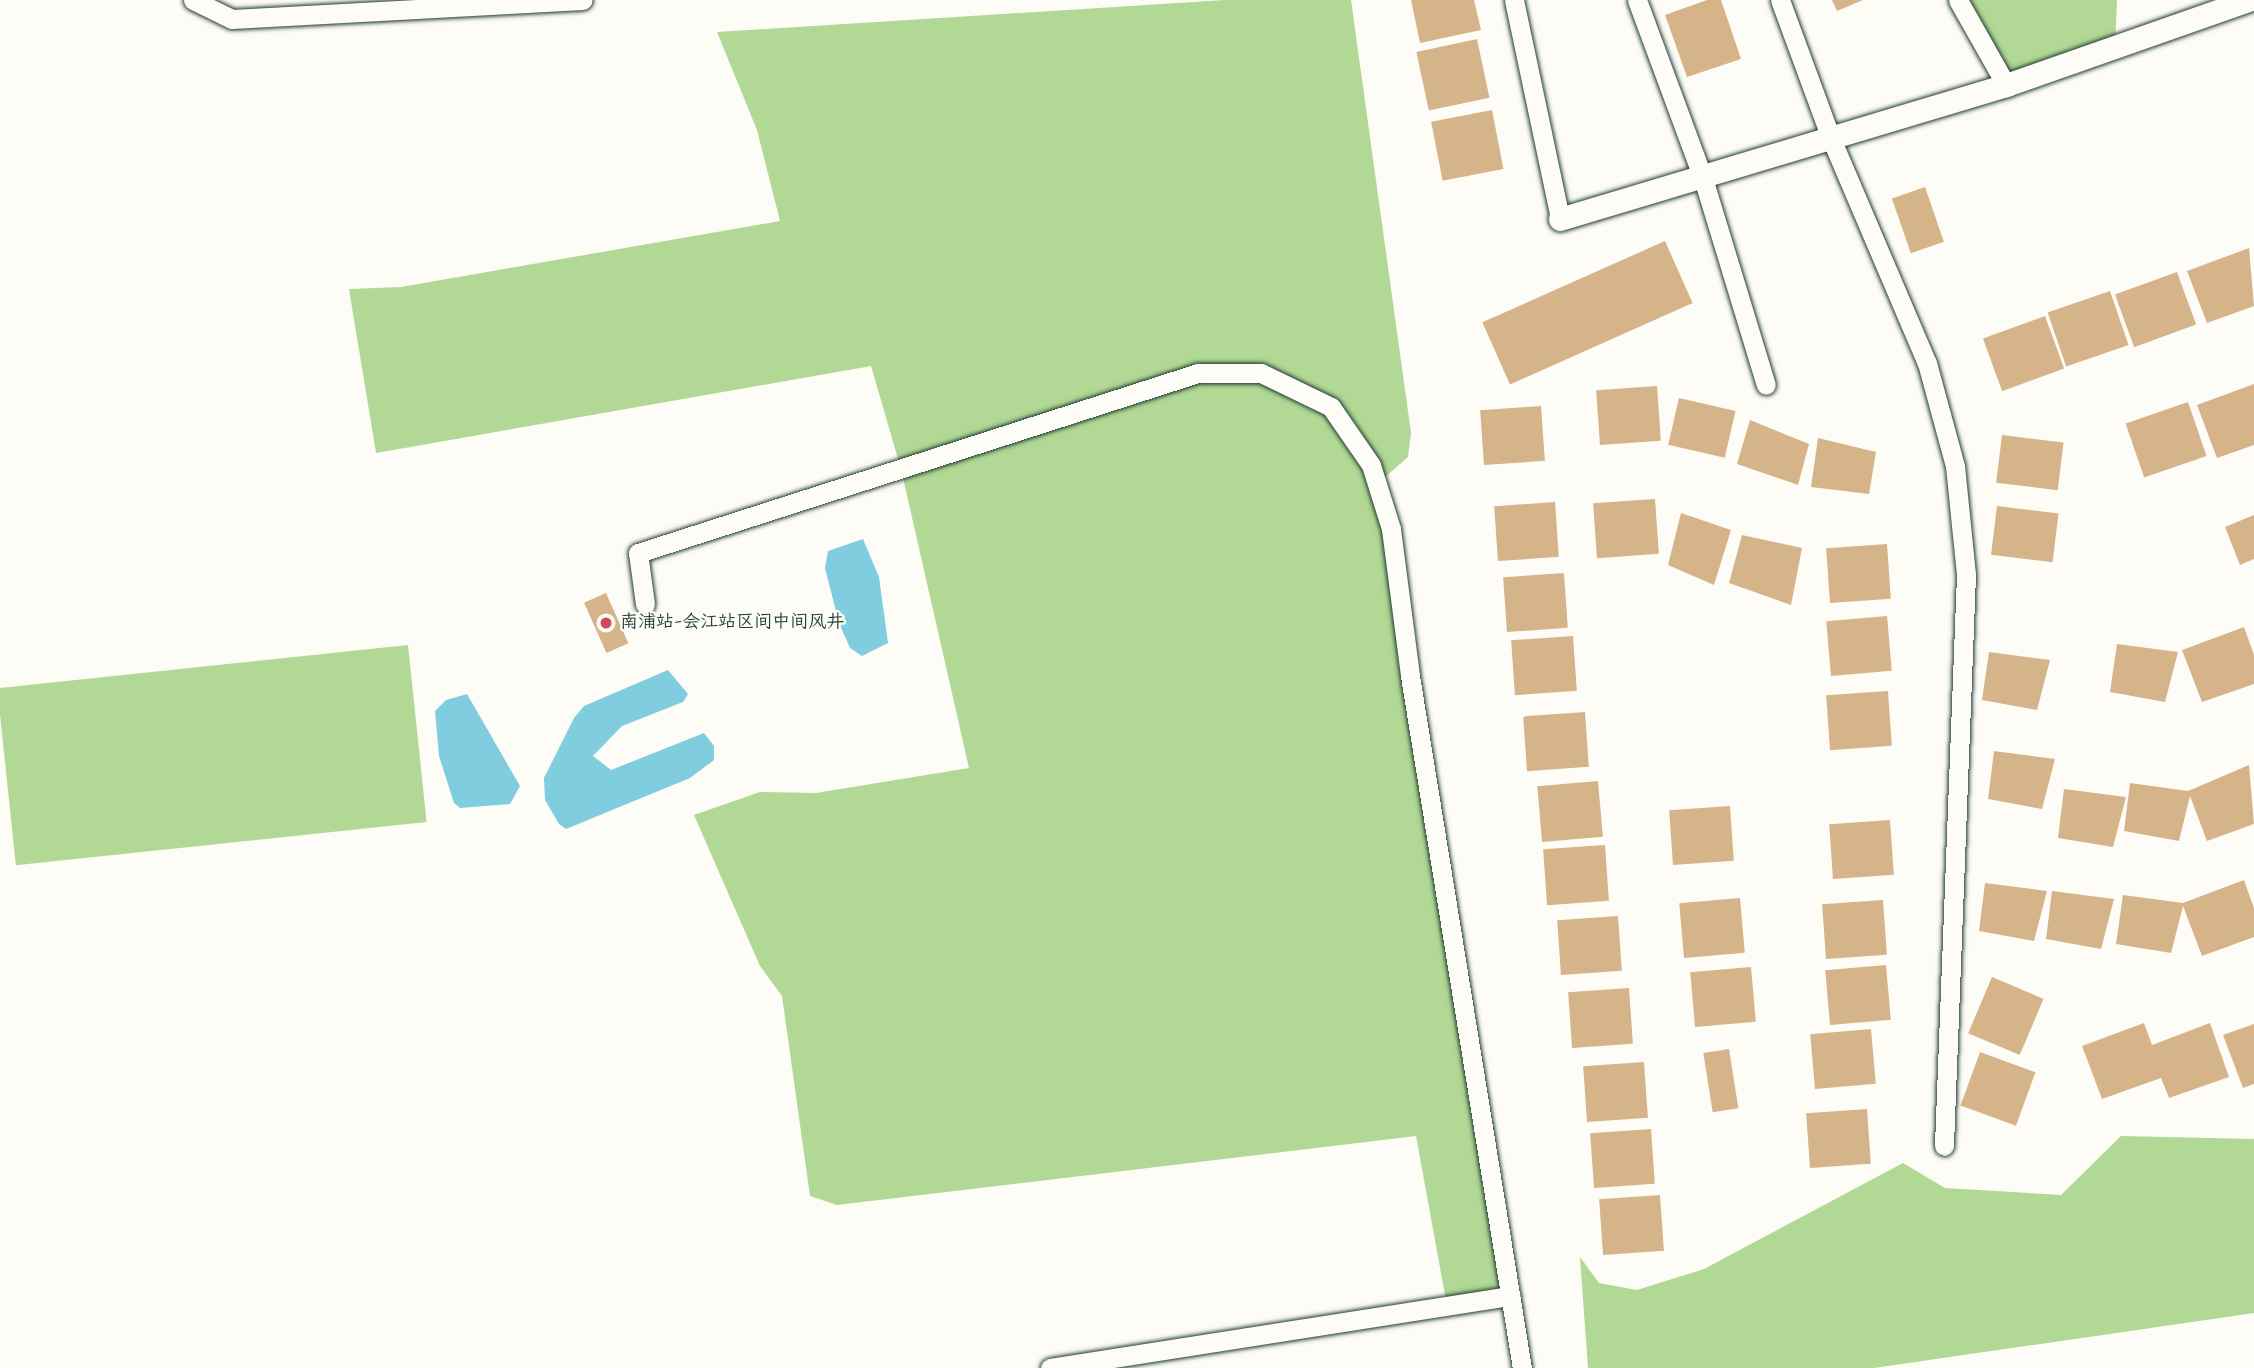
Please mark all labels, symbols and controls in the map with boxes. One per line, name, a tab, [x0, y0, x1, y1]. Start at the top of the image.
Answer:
place label: 南浦站-会江站区间中间风井	[620, 612, 844, 634]
marker: 南浦站-会江站区间中间风井	[598, 615, 614, 631]

